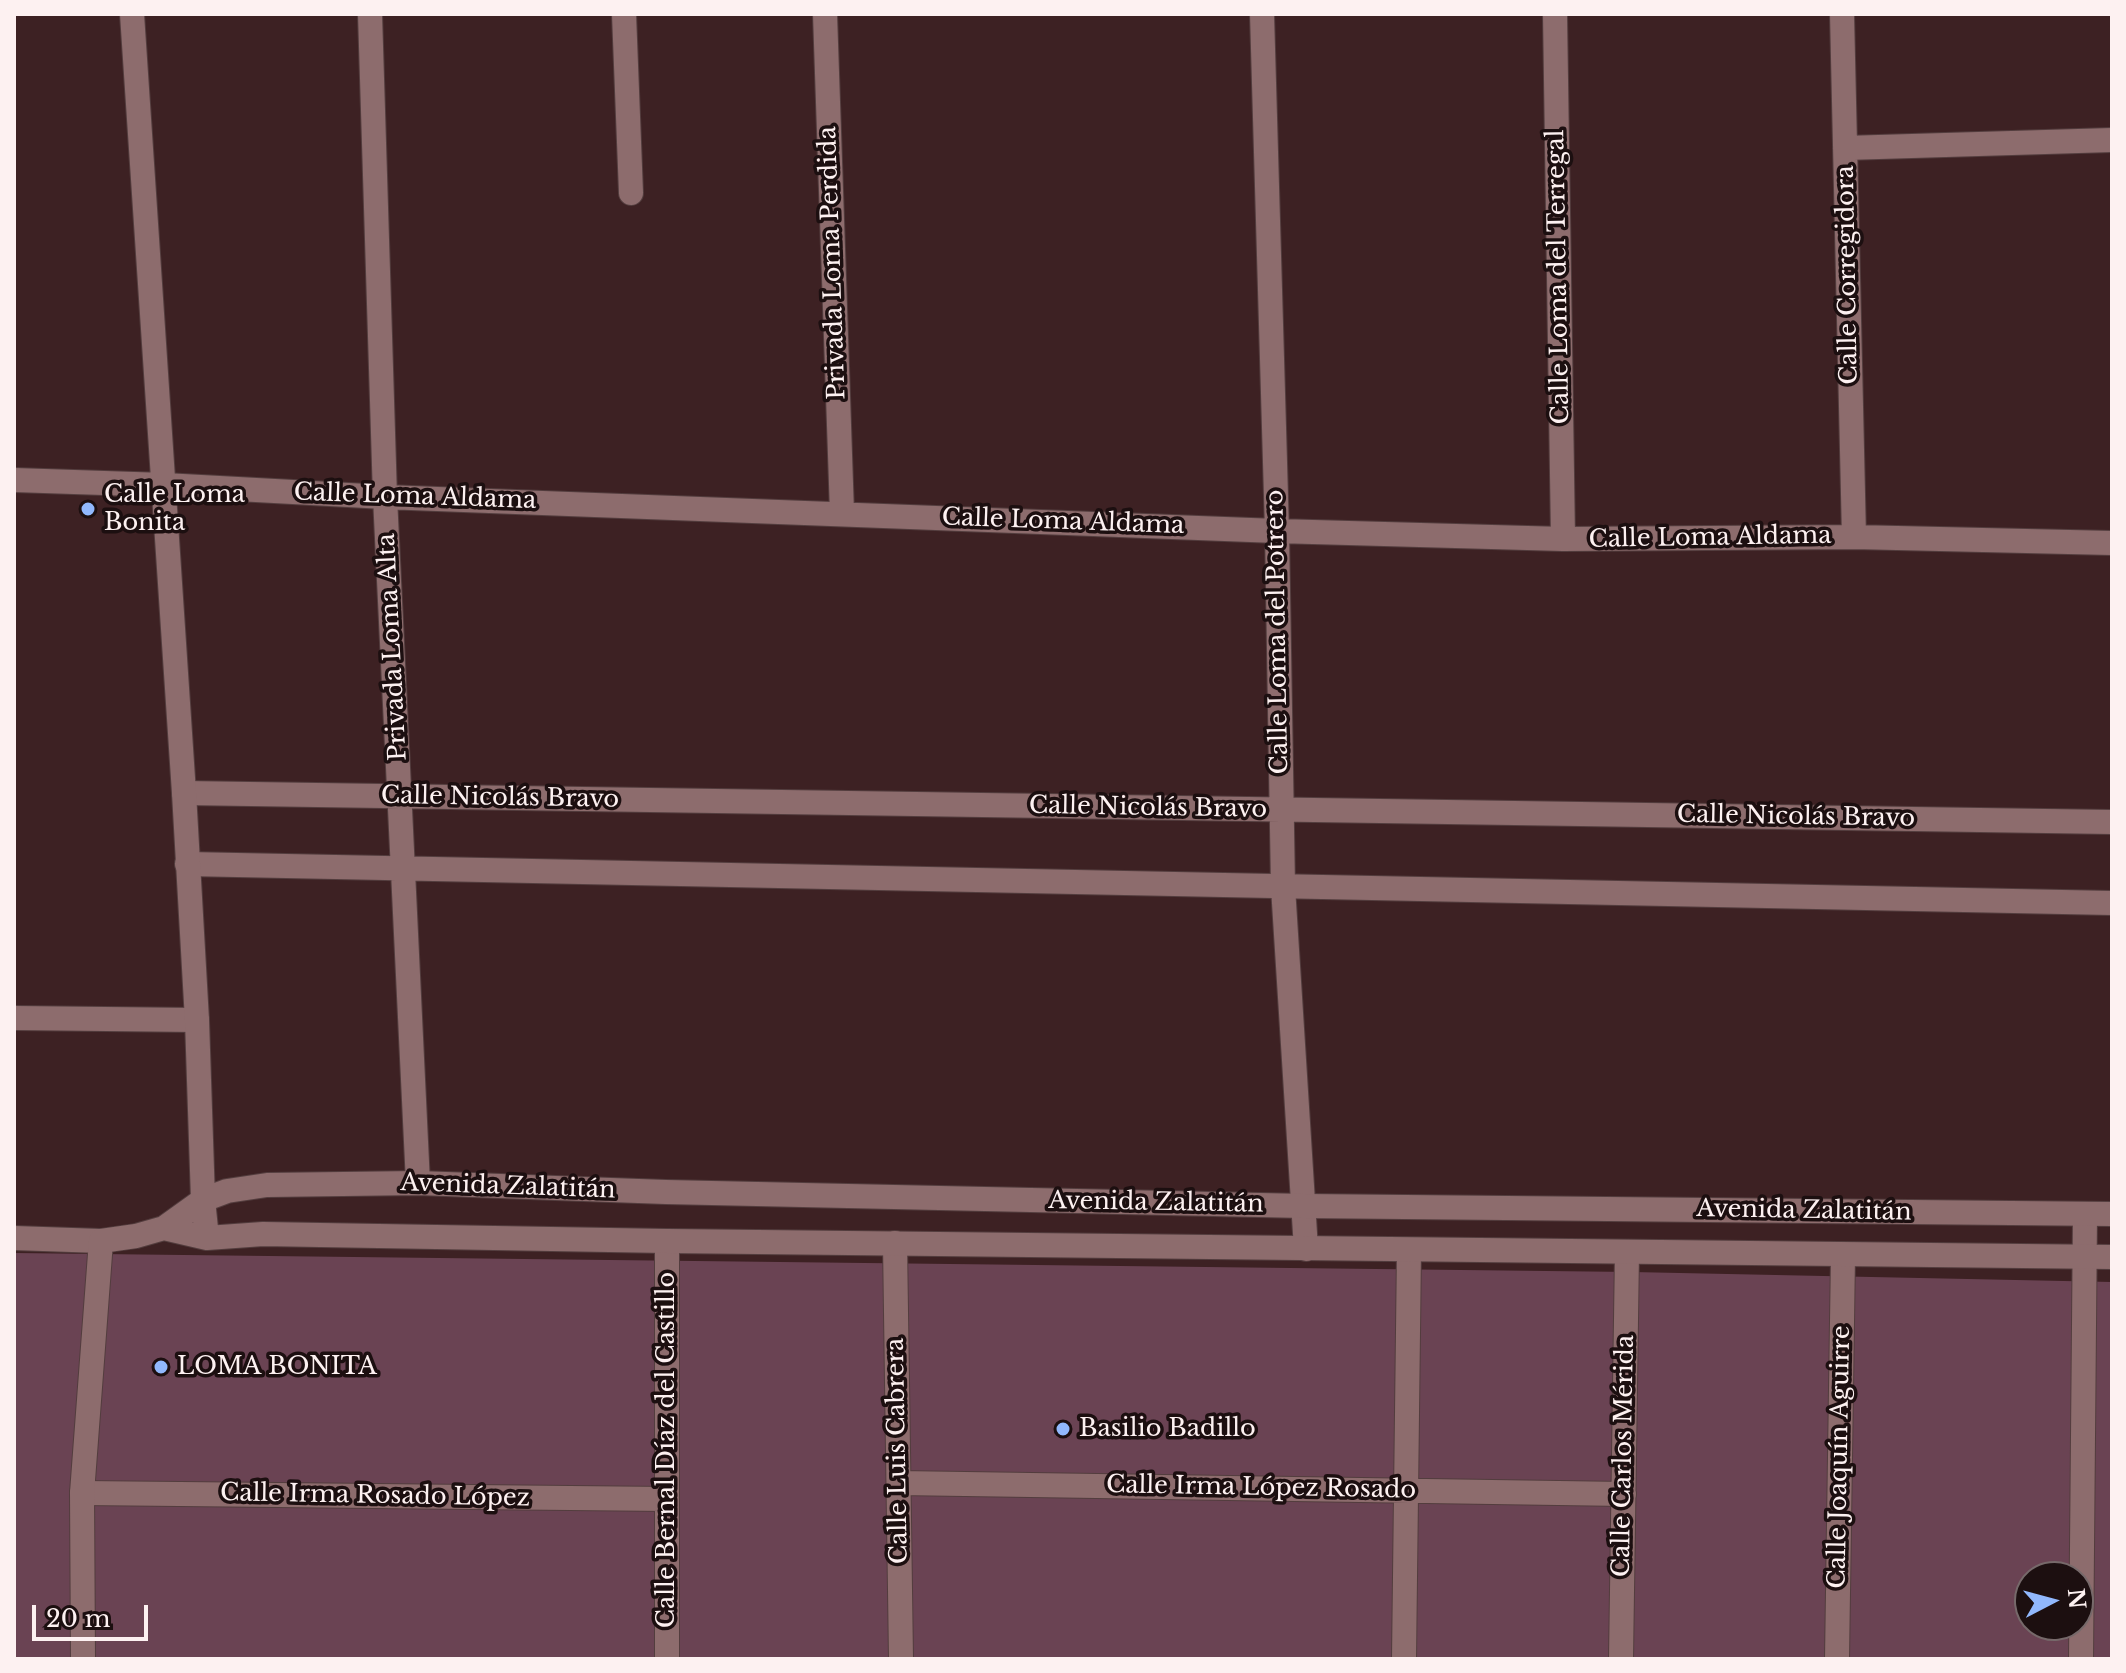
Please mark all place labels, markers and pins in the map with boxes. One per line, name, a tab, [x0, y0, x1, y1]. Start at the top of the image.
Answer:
place label: Calle Loma Bonita	[104, 481, 245, 537]
marker: Calle Loma Bonita	[79, 500, 97, 518]
place label: LOMA BONITA	[177, 1353, 377, 1381]
marker: LOMA BONITA	[152, 1358, 170, 1376]
place label: Basilio Badillo	[1079, 1415, 1256, 1443]
marker: Basilio Badillo	[1054, 1420, 1072, 1438]

